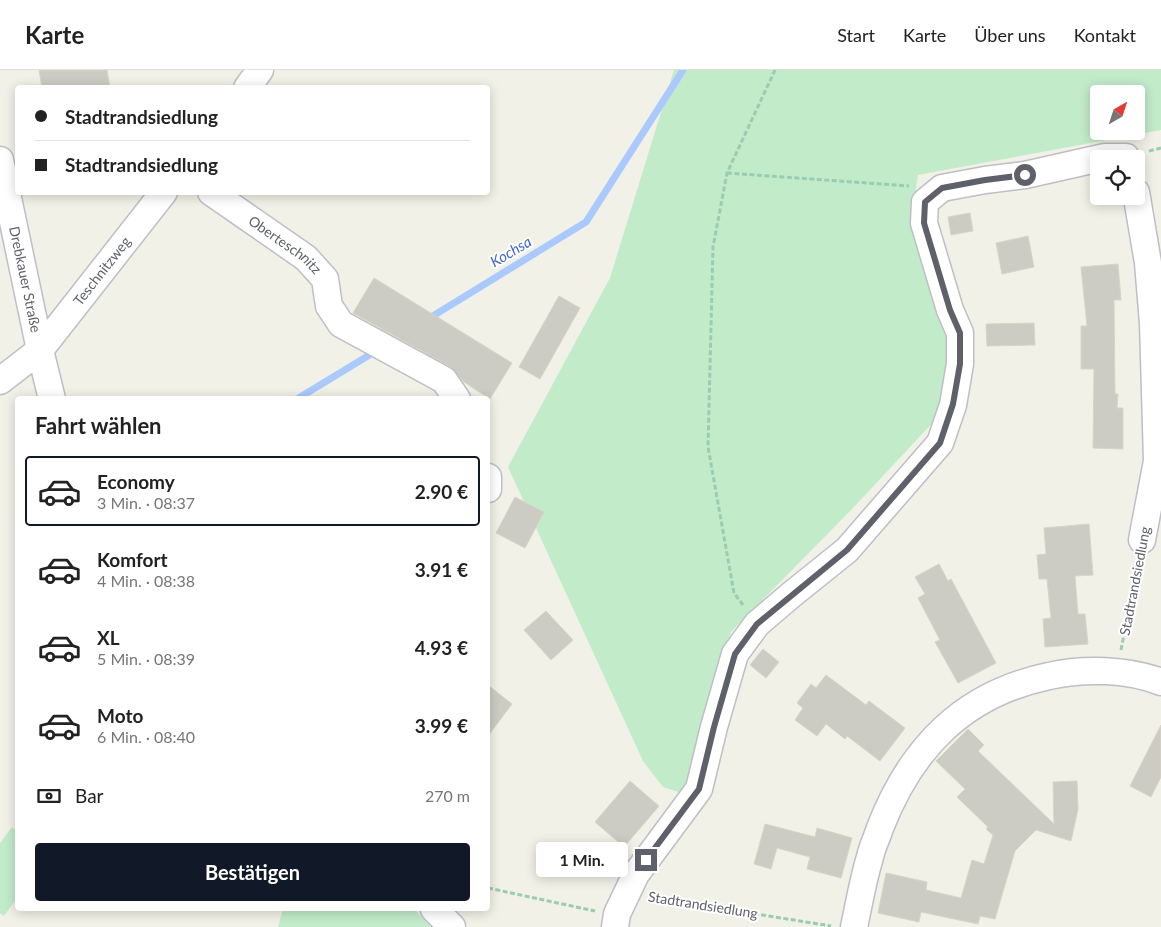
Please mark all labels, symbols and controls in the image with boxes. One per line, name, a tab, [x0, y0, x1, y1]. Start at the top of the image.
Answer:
text: Karte	[25, 20, 84, 49]
text: Start	[837, 24, 875, 46]
text: Karte	[903, 24, 946, 46]
text: Über uns	[974, 24, 1046, 46]
text: Kontakt	[1074, 24, 1136, 46]
north arrow	[1090, 85, 1145, 140]
map controls	[1090, 85, 1145, 205]
text: Stadtrandsiedlung	[65, 105, 218, 128]
button: locate	[1090, 150, 1145, 205]
text: Stadtrandsiedlung	[65, 153, 218, 176]
route start	[1014, 164, 1036, 186]
street label: Oberteschnitz	[245, 212, 325, 277]
street label: Drebkauer Straße	[6, 225, 45, 334]
water label: Kochsa	[487, 232, 535, 270]
street label: Teschnitzweg	[69, 233, 134, 308]
text: Fahrt wählen	[35, 412, 162, 439]
icon: car	[37, 469, 82, 514]
text: Economy	[97, 470, 175, 493]
text: 2.90 €	[415, 480, 468, 503]
text: 3 Min. · 08:37	[97, 493, 195, 512]
street label: Stadtrandsiedlung	[1116, 525, 1153, 637]
icon: car	[37, 547, 82, 592]
text: Komfort	[97, 548, 168, 571]
text: 3.91 €	[415, 558, 468, 581]
text: 4 Min. · 08:38	[97, 571, 195, 590]
icon: car	[37, 625, 82, 670]
text: XL	[97, 626, 120, 649]
text: 4.93 €	[415, 636, 468, 659]
text: 5 Min. · 08:39	[97, 649, 195, 668]
icon: car	[37, 703, 82, 748]
text: Moto	[97, 704, 143, 727]
text: 3.99 €	[415, 714, 468, 737]
text: 6 Min. · 08:40	[97, 727, 195, 746]
icon: cash	[35, 782, 63, 810]
text: Bar	[75, 784, 104, 807]
text: 270 m	[425, 786, 470, 805]
callout: 1 Min.	[536, 842, 628, 878]
button: Bestätigen	[35, 843, 470, 901]
route end	[635, 849, 657, 871]
text: 1 Min.	[559, 850, 605, 869]
street label: Stadtrandsiedlung	[647, 887, 759, 922]

